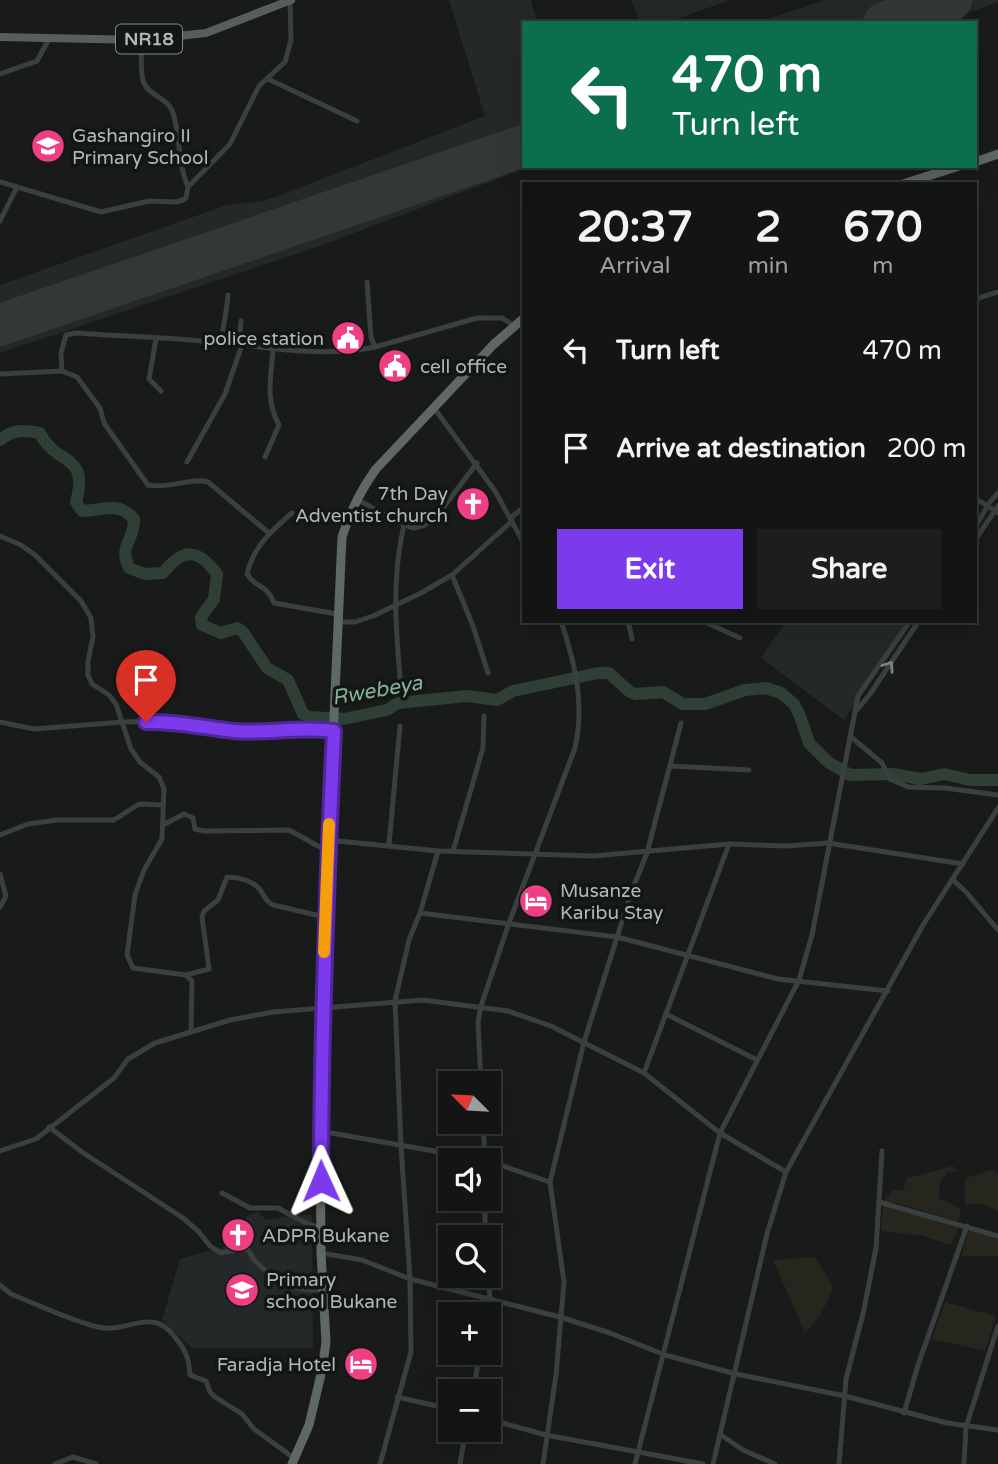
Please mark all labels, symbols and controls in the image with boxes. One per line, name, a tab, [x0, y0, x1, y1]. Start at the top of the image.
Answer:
road number: NR18	[116, 24, 182, 54]
text: 470 m	[672, 46, 822, 105]
icon: left	[557, 49, 648, 140]
text: Turn left	[672, 106, 799, 144]
place label: Gashangiro II Primary School	[72, 125, 208, 169]
school or university icon: Gashangiro II Primary School	[29, 127, 67, 165]
text: 20:37	[577, 202, 693, 253]
text: 2	[755, 202, 781, 253]
text: 670	[843, 202, 922, 253]
text: Arrival	[599, 252, 670, 280]
text: min	[748, 252, 789, 280]
text: m	[872, 252, 893, 280]
public building icon: police station	[329, 319, 367, 357]
place label: police station	[203, 328, 324, 350]
icon: left	[557, 331, 595, 369]
text: Turn left	[616, 335, 719, 366]
text: 470 m	[862, 335, 942, 366]
public building icon: cell office	[376, 347, 414, 385]
place label: cell office	[420, 356, 507, 378]
icon: arrive	[557, 429, 595, 467]
text: Arrive at destination	[616, 433, 866, 464]
text: 200 m	[887, 433, 966, 464]
place label: 7th Day Adventist church	[295, 483, 448, 527]
church icon: 7th Day Adventist church	[454, 485, 492, 523]
button: Exit	[557, 529, 743, 609]
button: Share	[757, 529, 942, 609]
pin	[116, 650, 176, 722]
icon: arrive	[127, 661, 165, 699]
one-way arrow	[881, 661, 893, 674]
water label: Rwebeya	[330, 670, 425, 711]
place label: Musanze Karibu Stay	[560, 880, 663, 924]
hotel icon: Musanze Karibu Stay	[517, 882, 555, 920]
north arrow	[438, 1071, 500, 1134]
map controls	[438, 1071, 501, 1442]
position arrow	[284, 1144, 358, 1218]
button: sound	[438, 1148, 501, 1211]
church icon: ADPR Bukane	[219, 1216, 257, 1254]
place label: ADPR Bukane	[262, 1225, 389, 1247]
button: search	[438, 1225, 501, 1288]
place label: Primary school Bukane	[266, 1269, 397, 1313]
school or university icon: Primary school Bukane	[223, 1271, 261, 1309]
button: +	[438, 1302, 501, 1365]
hotel icon: Faradja Hotel	[342, 1345, 380, 1383]
place label: Faradja Hotel	[217, 1354, 336, 1376]
button: −	[438, 1379, 501, 1442]

